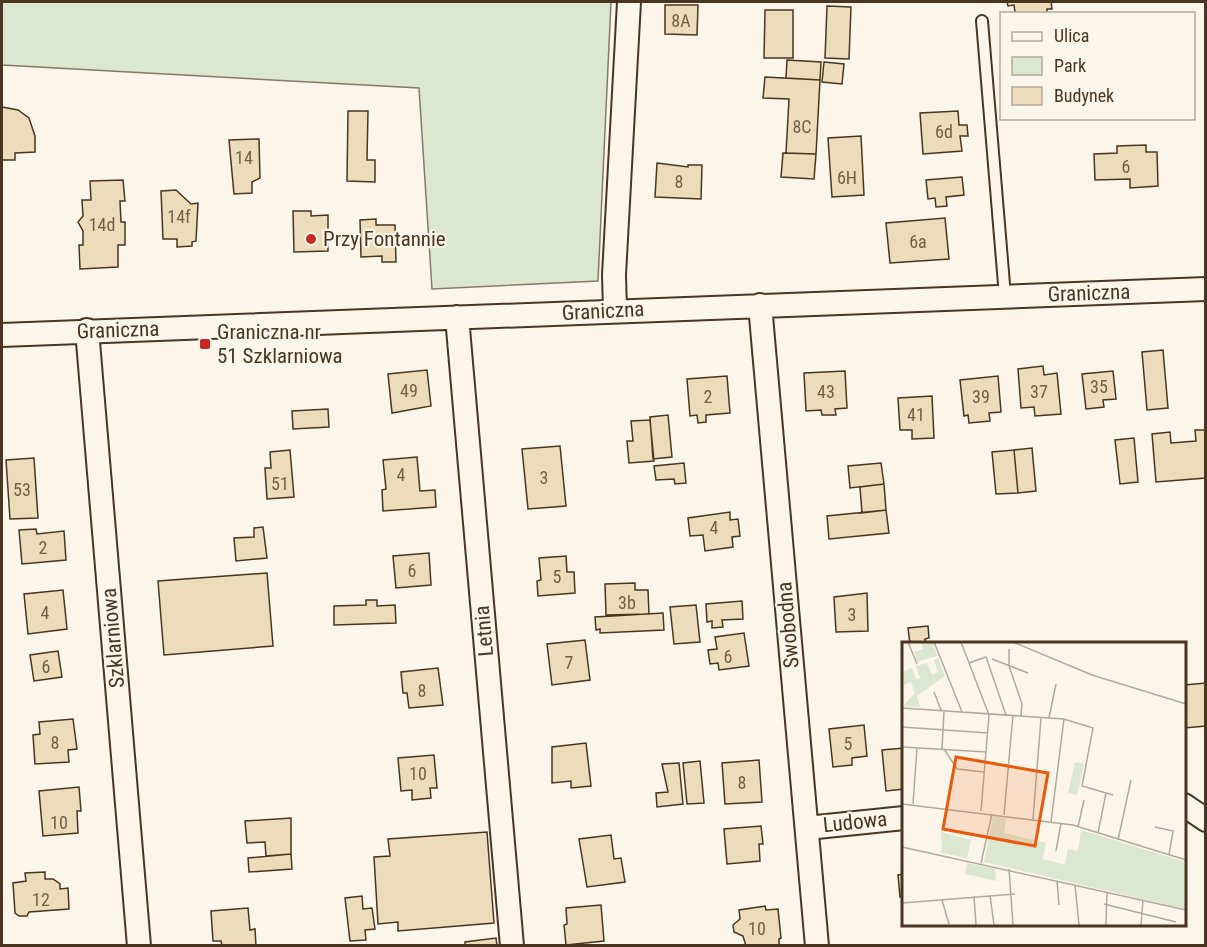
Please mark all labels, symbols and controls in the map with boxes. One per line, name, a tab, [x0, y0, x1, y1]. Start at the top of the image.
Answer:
house number: 8A	[671, 10, 691, 31]
legend	[1000, 12, 1195, 120]
text: Ulica	[1054, 25, 1089, 46]
text: Park	[1054, 55, 1086, 76]
text: Budynek	[1054, 85, 1114, 106]
house number: 8C	[792, 116, 812, 137]
house number: 6d	[935, 121, 953, 142]
house number: 14	[235, 147, 253, 168]
house number: 6	[1122, 156, 1130, 177]
house number: 6H	[837, 167, 857, 188]
house number: 8	[675, 171, 683, 192]
house number: 14f	[167, 206, 191, 227]
house number: 14d	[89, 214, 115, 235]
place label: Przy Fontannie	[323, 227, 446, 251]
house number: 6a	[909, 231, 927, 252]
marker: Przy Fontannie	[304, 232, 318, 246]
street label: Graniczna	[1047, 280, 1131, 306]
street label: Graniczna	[561, 297, 645, 325]
street label: Graniczna	[76, 317, 160, 343]
place label: Graniczna nr 51 Szklarniowa	[217, 320, 343, 368]
marker: Graniczna nr 51 Szklarniowa	[198, 337, 212, 351]
house number: 35	[1090, 376, 1108, 397]
house number: 49	[400, 380, 418, 401]
house number: 43	[817, 381, 835, 402]
house number: 37	[1030, 381, 1048, 402]
house number: 2	[704, 386, 713, 407]
house number: 39	[972, 386, 990, 407]
house number: 41	[907, 404, 925, 425]
house number: 4	[397, 464, 406, 485]
house number: 3	[540, 467, 548, 488]
house number: 51	[271, 473, 289, 494]
house number: 53	[13, 479, 31, 500]
house number: 4	[710, 517, 719, 538]
house number: 2	[39, 537, 48, 558]
house number: 6	[408, 560, 416, 581]
house number: 5	[553, 566, 562, 587]
street label: Swobodna	[772, 581, 804, 669]
street label: Szklarniowa	[97, 587, 129, 689]
house number: 3b	[618, 592, 636, 613]
house number: 4	[41, 602, 50, 623]
street label: Letnia	[470, 604, 498, 658]
house number: 3	[848, 604, 856, 625]
inset map	[902, 642, 1186, 926]
house number: 6	[724, 646, 732, 667]
house number: 7	[565, 652, 574, 673]
house number: 6	[42, 656, 50, 677]
house number: 8	[418, 680, 426, 701]
house number: 8	[51, 732, 59, 753]
house number: 5	[844, 733, 853, 754]
house number: 10	[409, 763, 427, 784]
house number: 8	[738, 772, 746, 793]
street label: Ludowa	[822, 807, 888, 837]
house number: 10	[50, 812, 68, 833]
house number: 12	[32, 889, 50, 910]
house number: 10	[748, 918, 766, 939]

